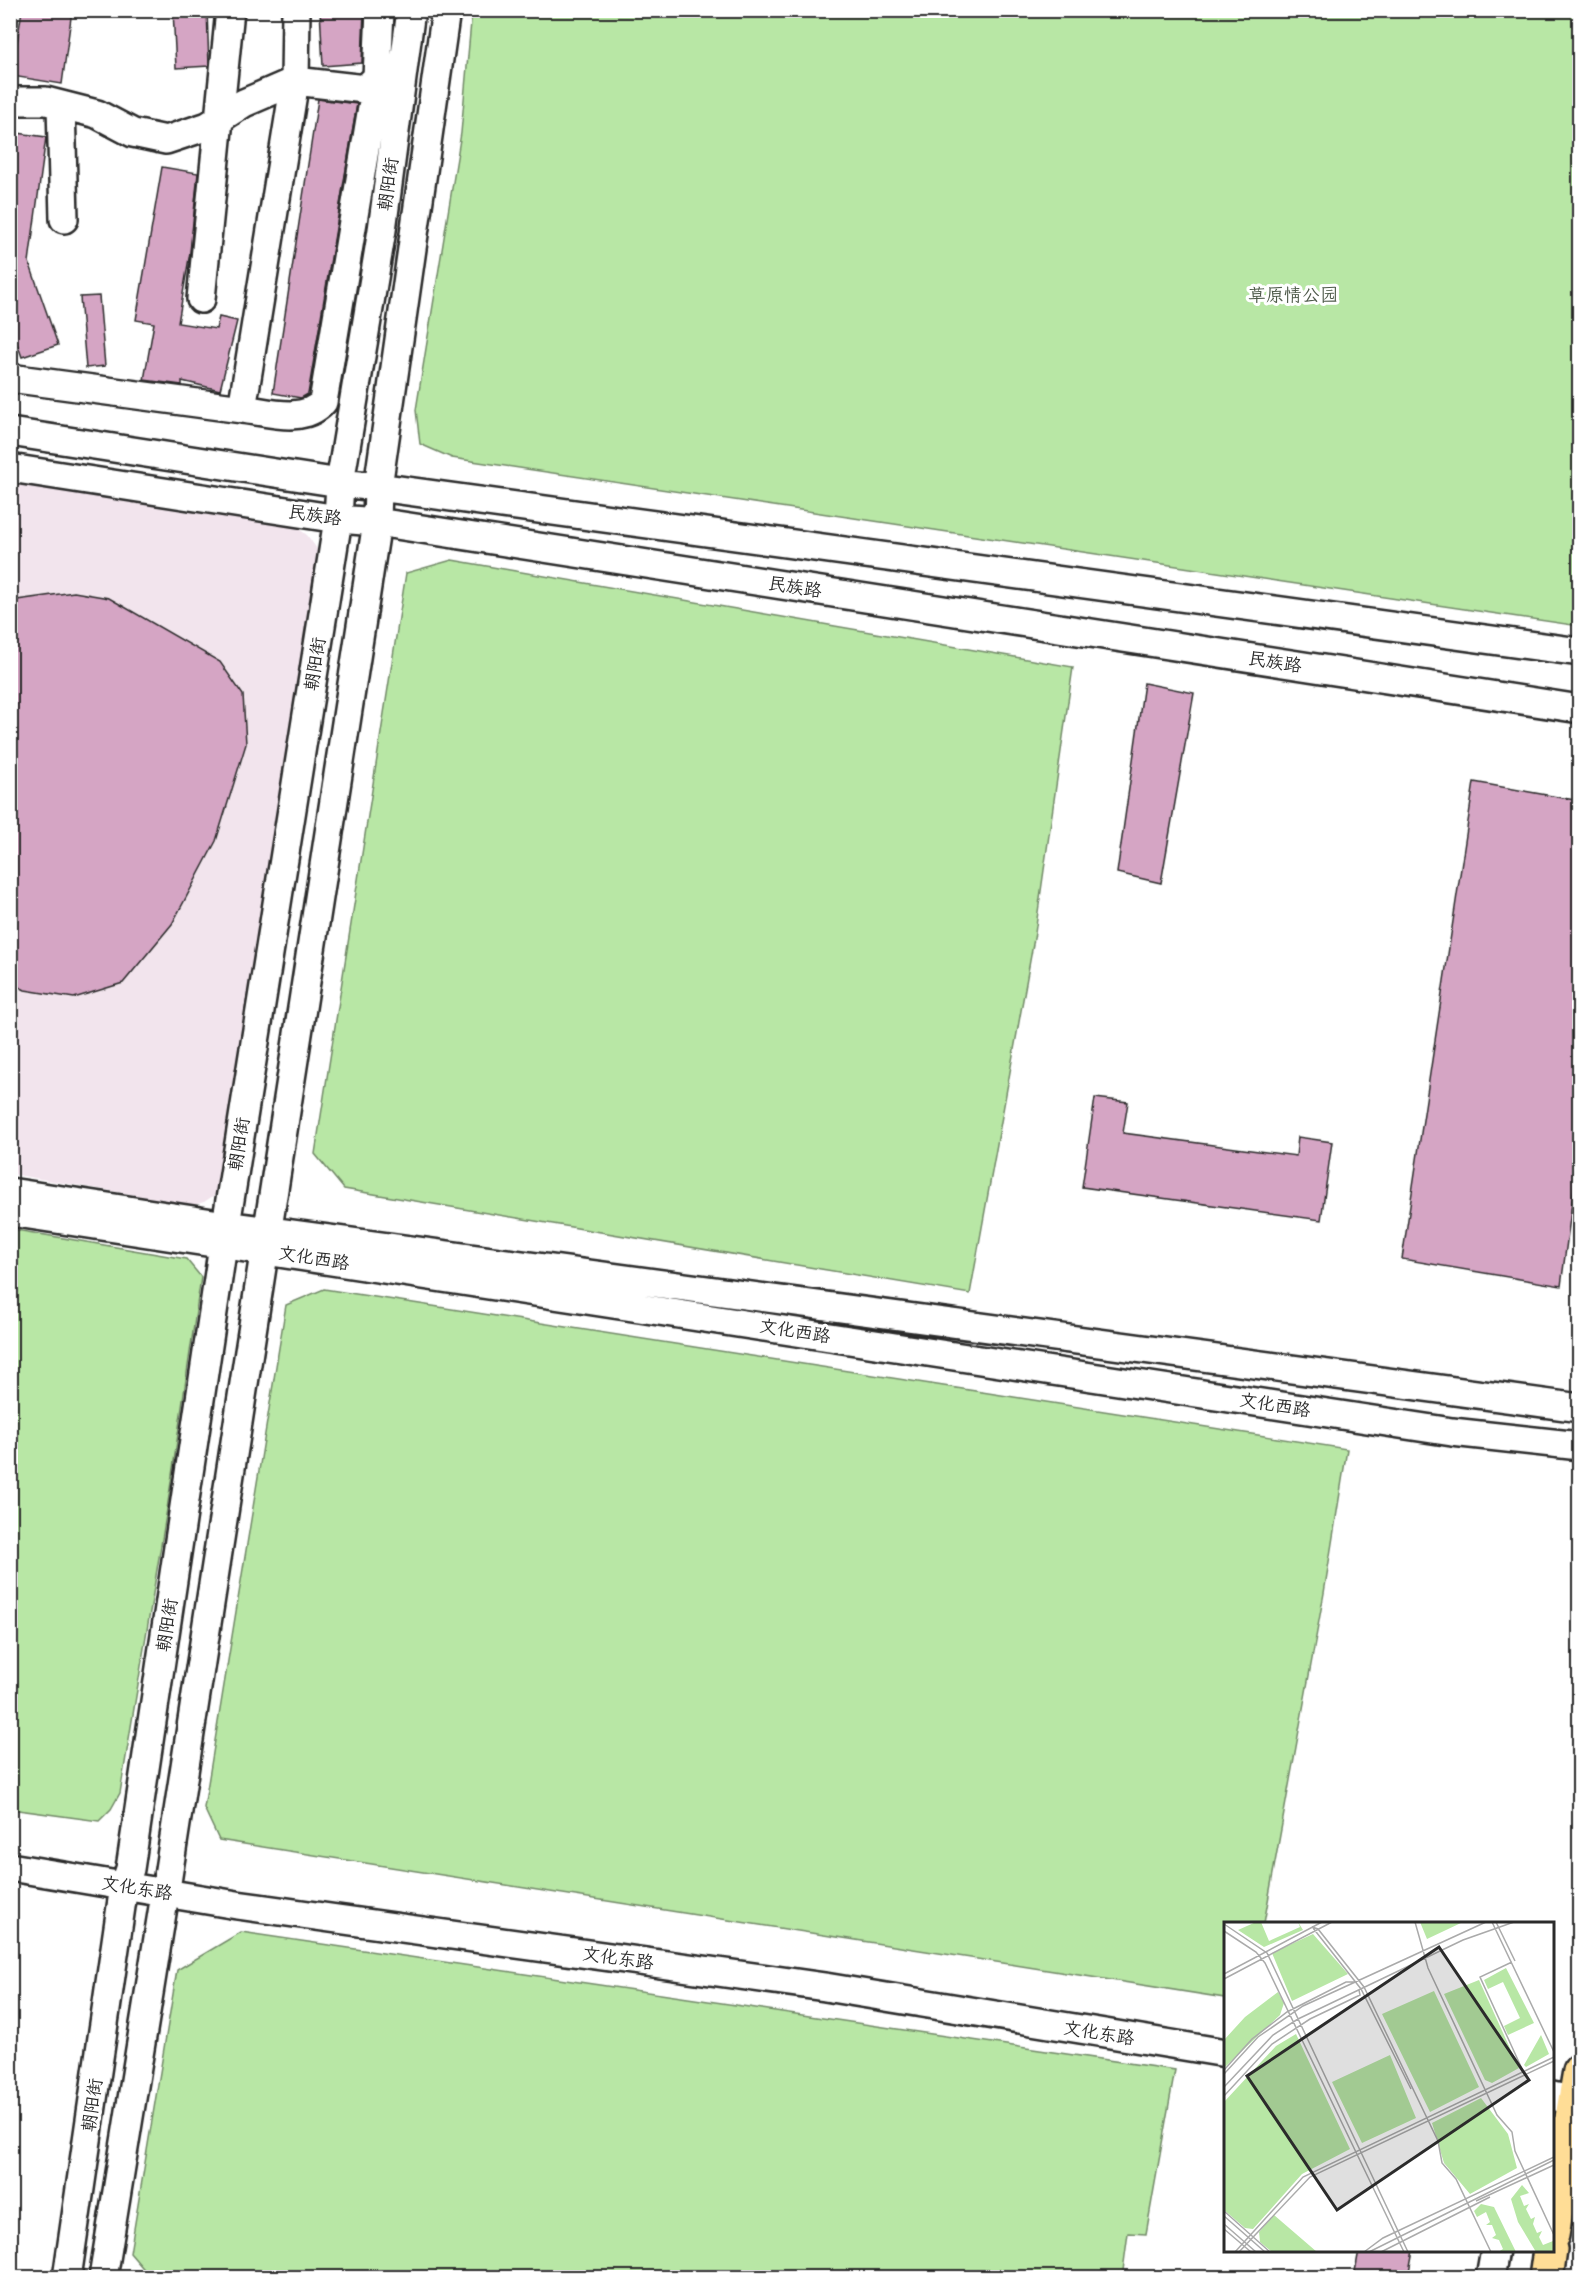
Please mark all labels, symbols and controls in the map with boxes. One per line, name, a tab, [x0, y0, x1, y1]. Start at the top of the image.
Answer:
street label: 朝阳街	[374, 156, 403, 212]
park label: 草原情公园	[1248, 285, 1338, 306]
street label: 民族路	[287, 501, 343, 530]
street label: 民族路	[767, 573, 823, 602]
street label: 朝阳街	[301, 636, 330, 692]
street label: 民族路	[1247, 648, 1303, 677]
street label: 朝阳街	[225, 1116, 254, 1172]
street label: 文化西路	[277, 1242, 351, 1274]
street label: 文化西路	[758, 1315, 832, 1347]
street label: 文化西路	[1238, 1389, 1312, 1421]
street label: 朝阳街	[153, 1597, 182, 1653]
street label: 文化东路	[100, 1872, 174, 1904]
inset map	[1224, 1922, 1554, 2252]
street label: 文化东路	[581, 1943, 655, 1974]
street label: 文化东路	[1062, 2017, 1136, 2049]
street label: 朝阳街	[78, 2077, 107, 2133]

